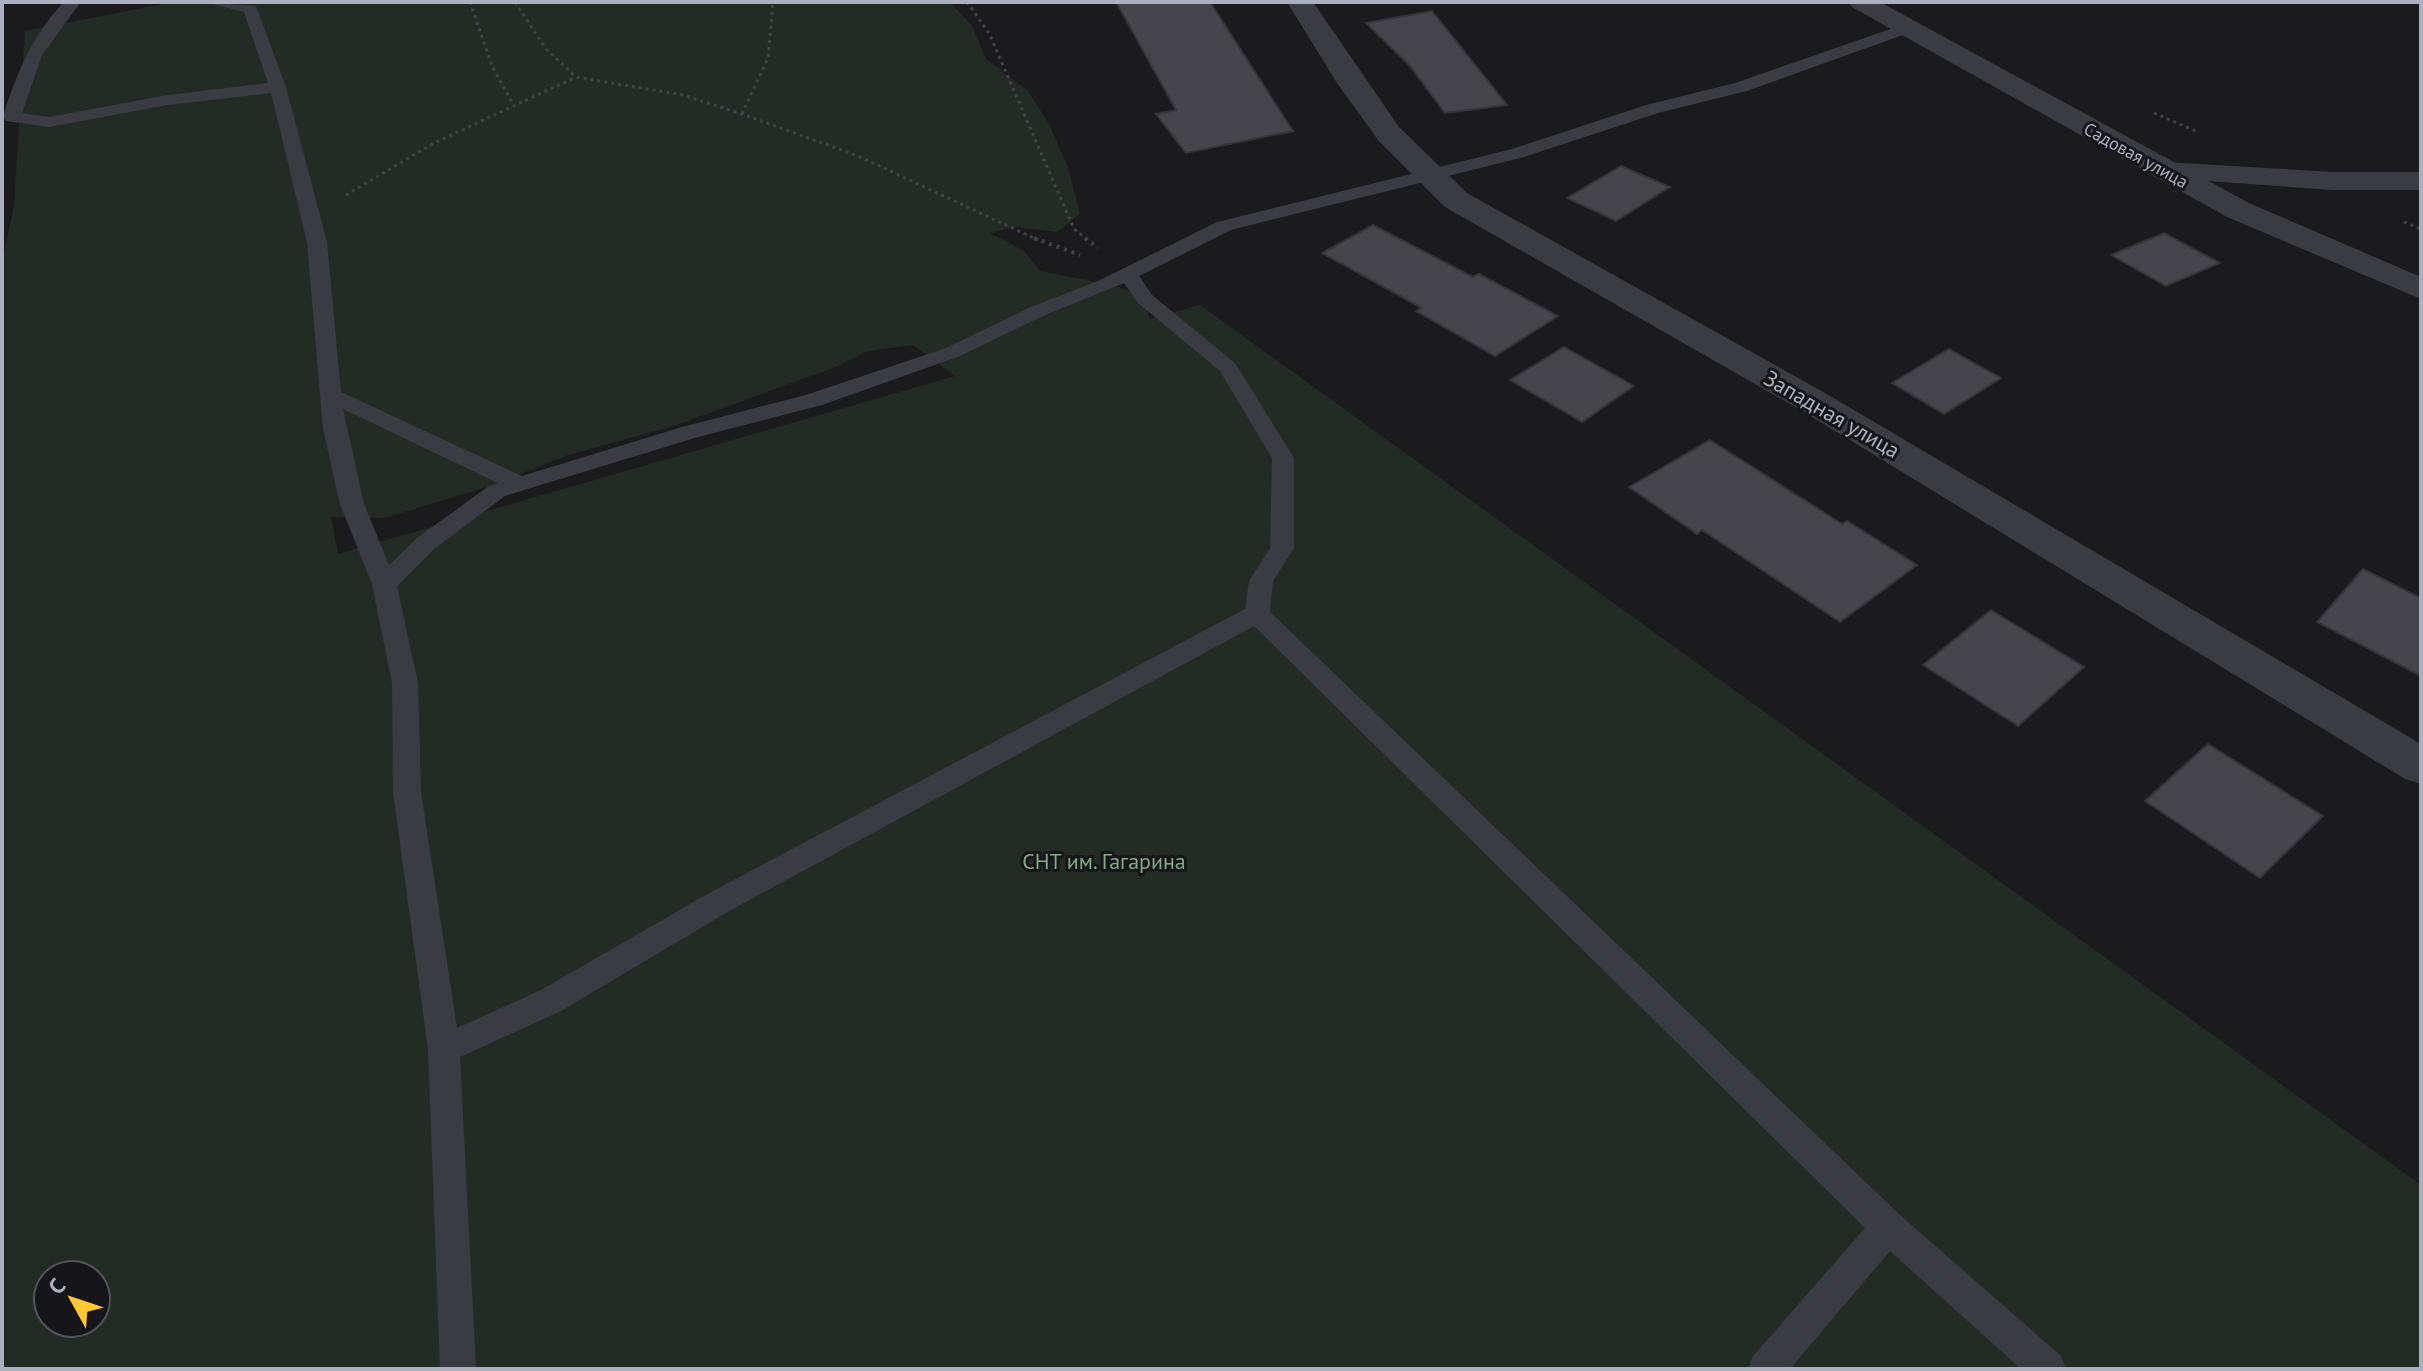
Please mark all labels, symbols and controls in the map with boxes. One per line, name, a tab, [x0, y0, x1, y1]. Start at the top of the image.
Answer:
street label: Садовая улица	[2080, 117, 2192, 193]
street label: Западная улица	[1759, 364, 1905, 464]
park label: СНТ им. Гагарина	[1022, 847, 1186, 875]
north arrow	[32, 1259, 112, 1339]
text: С	[42, 1272, 71, 1300]

